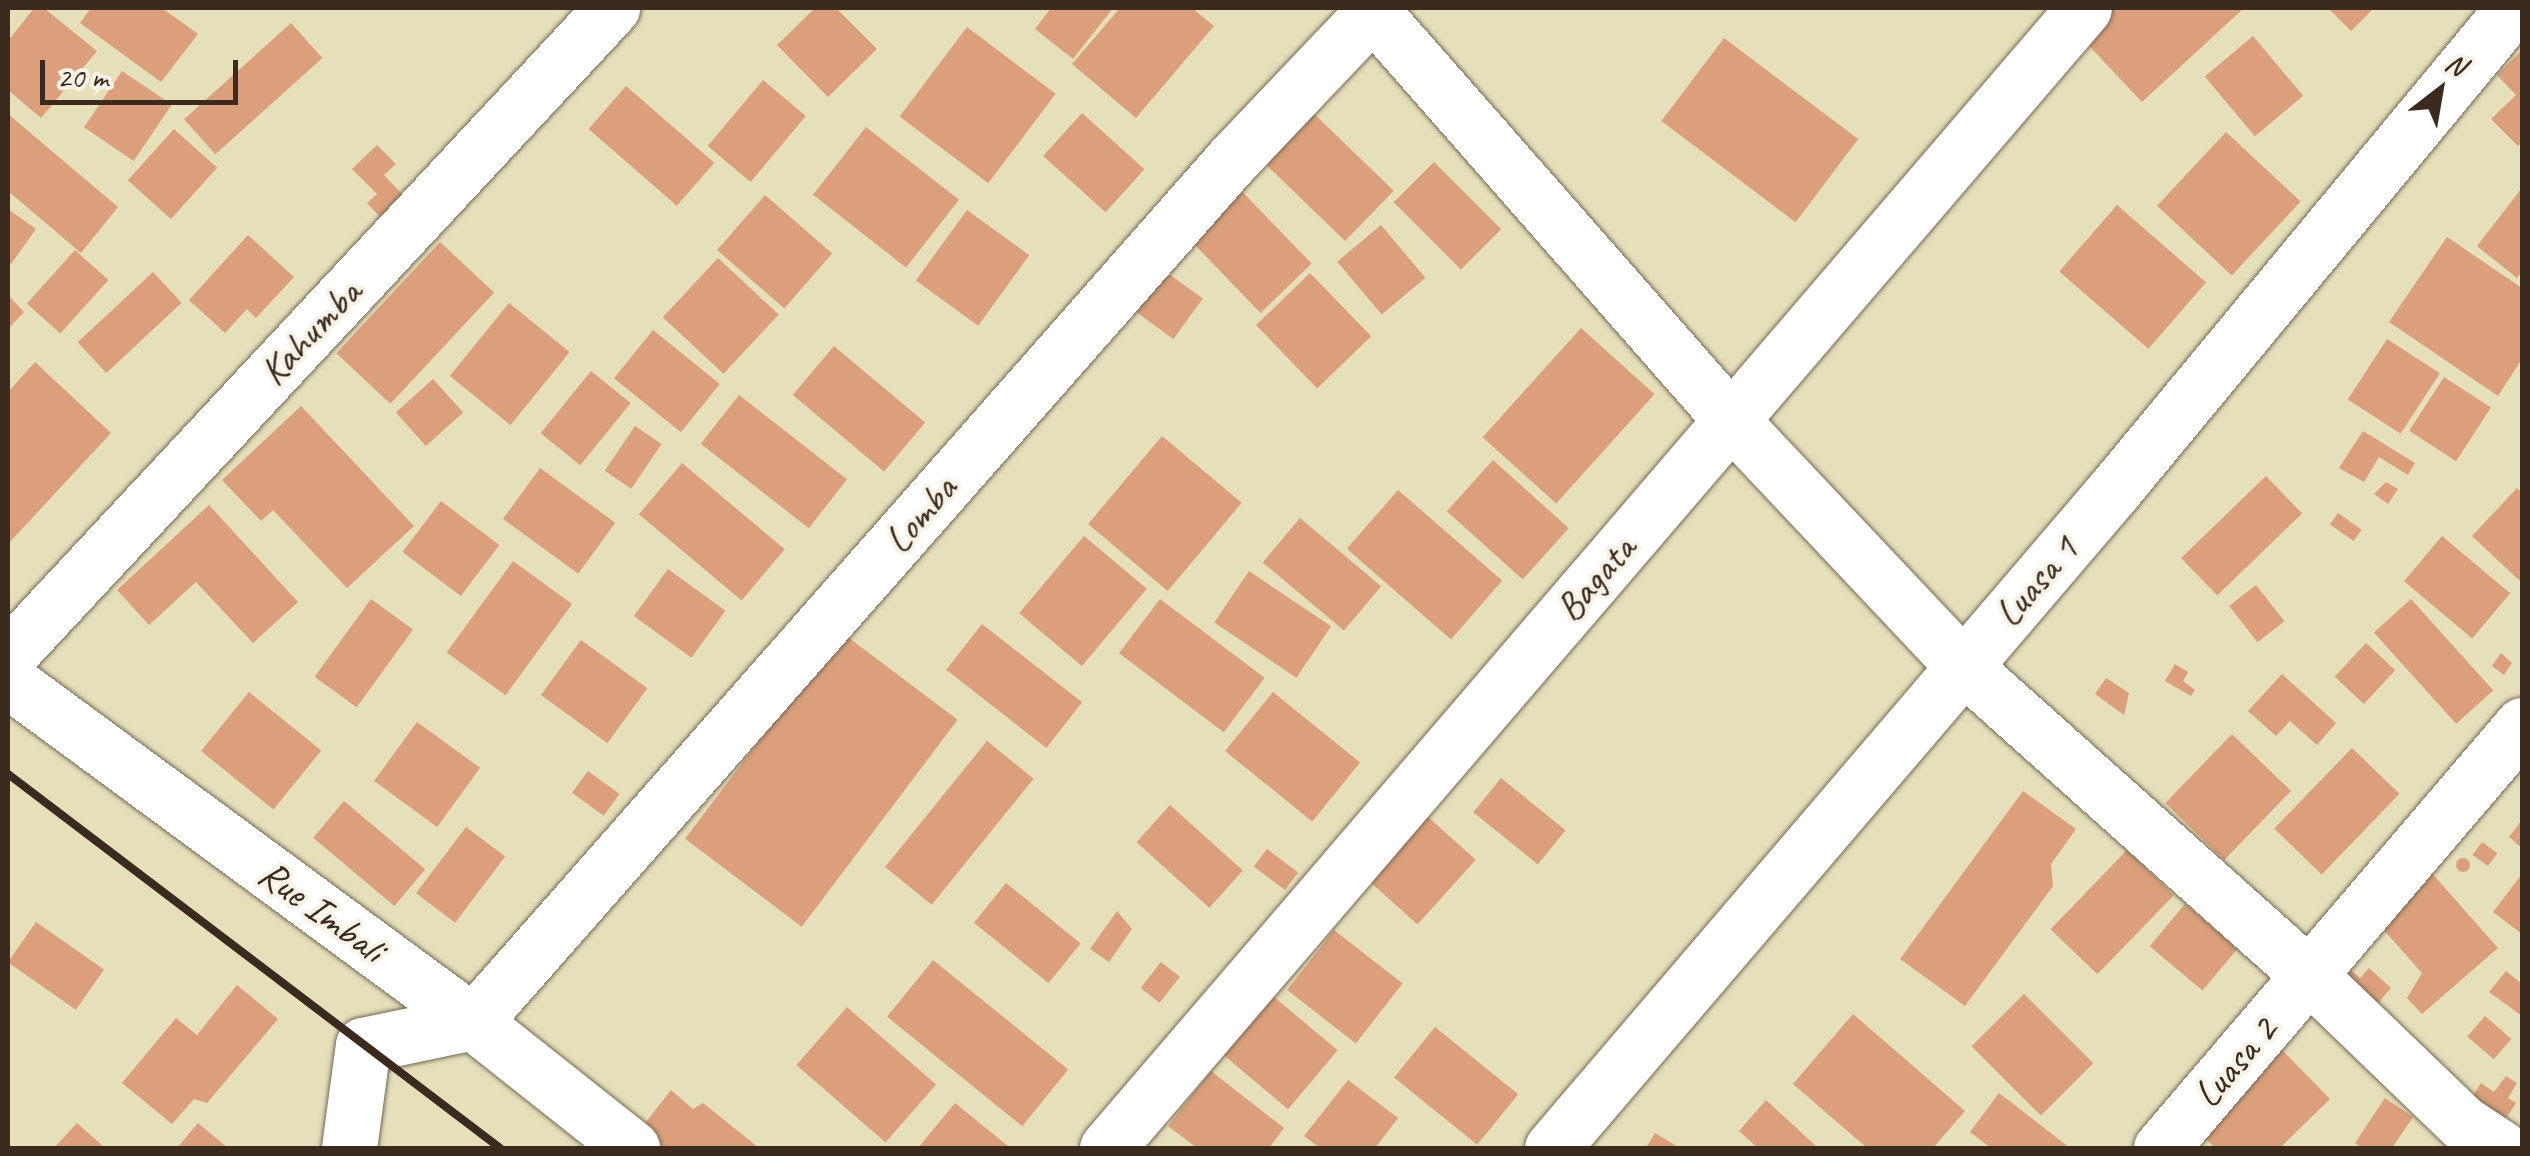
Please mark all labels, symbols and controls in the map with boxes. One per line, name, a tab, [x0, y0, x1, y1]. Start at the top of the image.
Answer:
scale bar	[45, 40, 242, 102]
north arrow	[2390, 40, 2490, 140]
text: N	[2439, 44, 2472, 83]
text: 20 m	[57, 58, 108, 96]
street label: Kahumba	[249, 269, 371, 395]
street label: Lomba	[873, 465, 967, 563]
street label: Bagata	[1545, 525, 1645, 631]
street label: Luasa 1	[1984, 526, 2088, 636]
street label: Rue Imbali	[249, 849, 395, 973]
street label: Luasa 2	[2183, 1007, 2287, 1117]

